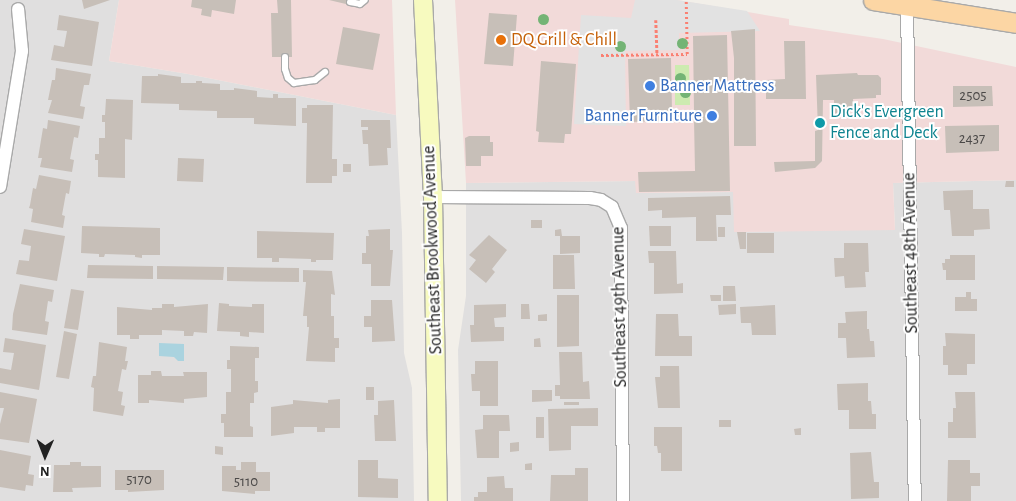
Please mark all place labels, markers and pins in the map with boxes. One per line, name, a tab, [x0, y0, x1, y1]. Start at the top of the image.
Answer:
place label: DQ Grill & Chill	[511, 29, 617, 51]
marker: DQ Grill & Chill	[495, 34, 507, 46]
place label: Banner Mattress	[660, 75, 775, 97]
marker: Banner Mattress	[644, 80, 656, 92]
place label: Dick's Evergreen Fence and Deck	[830, 102, 944, 144]
place label: Banner Furniture	[584, 105, 702, 127]
marker: Banner Furniture	[706, 110, 718, 122]
marker: Dick's Evergreen Fence and Deck	[814, 117, 826, 129]

